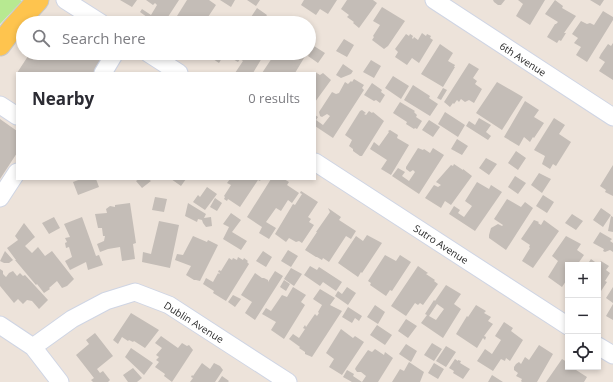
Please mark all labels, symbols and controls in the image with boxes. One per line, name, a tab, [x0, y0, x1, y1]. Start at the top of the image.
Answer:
search box	[16, 16, 316, 60]
icon: search	[30, 27, 52, 49]
text: Search here	[62, 28, 146, 48]
street label: 6th Avenue	[497, 39, 549, 79]
text: Nearby	[32, 87, 94, 110]
text: 0 results	[248, 89, 300, 107]
street label: Sutro Avenue	[411, 221, 471, 267]
map controls	[565, 262, 601, 370]
button: +	[565, 262, 601, 298]
street label: Dublin Avenue	[161, 298, 227, 346]
button: −	[565, 298, 601, 334]
button: locate	[565, 334, 601, 370]

